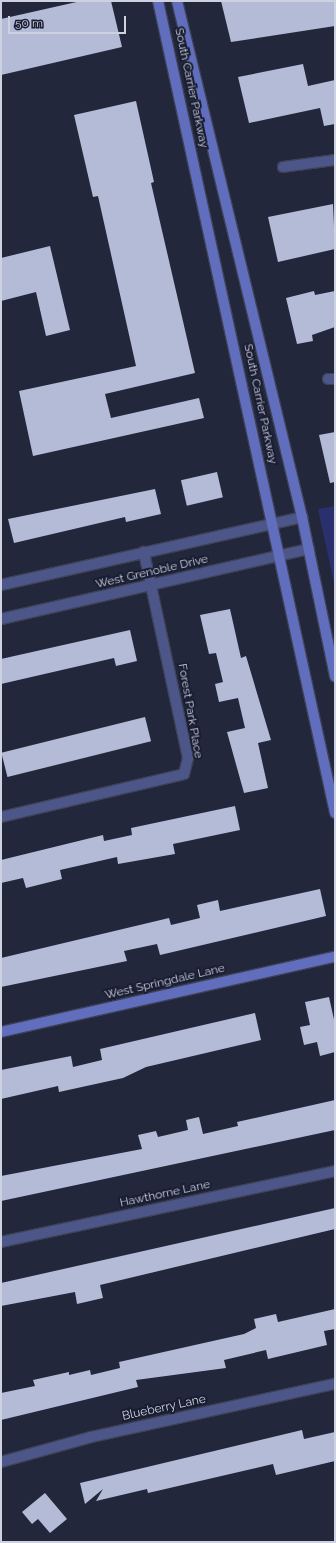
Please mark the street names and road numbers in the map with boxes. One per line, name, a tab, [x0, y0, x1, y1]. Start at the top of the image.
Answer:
street label: South Carrier Parkway	[171, 26, 211, 150]
street label: South Carrier Parkway	[240, 342, 280, 466]
street label: West Grenoble Drive	[94, 552, 210, 592]
street label: Forest Park Place	[175, 662, 205, 760]
street label: West Springdale Lane	[104, 961, 226, 1003]
street label: Hawthorne Lane	[119, 1177, 211, 1211]
street label: Blueberry Lane	[121, 1392, 207, 1424]

